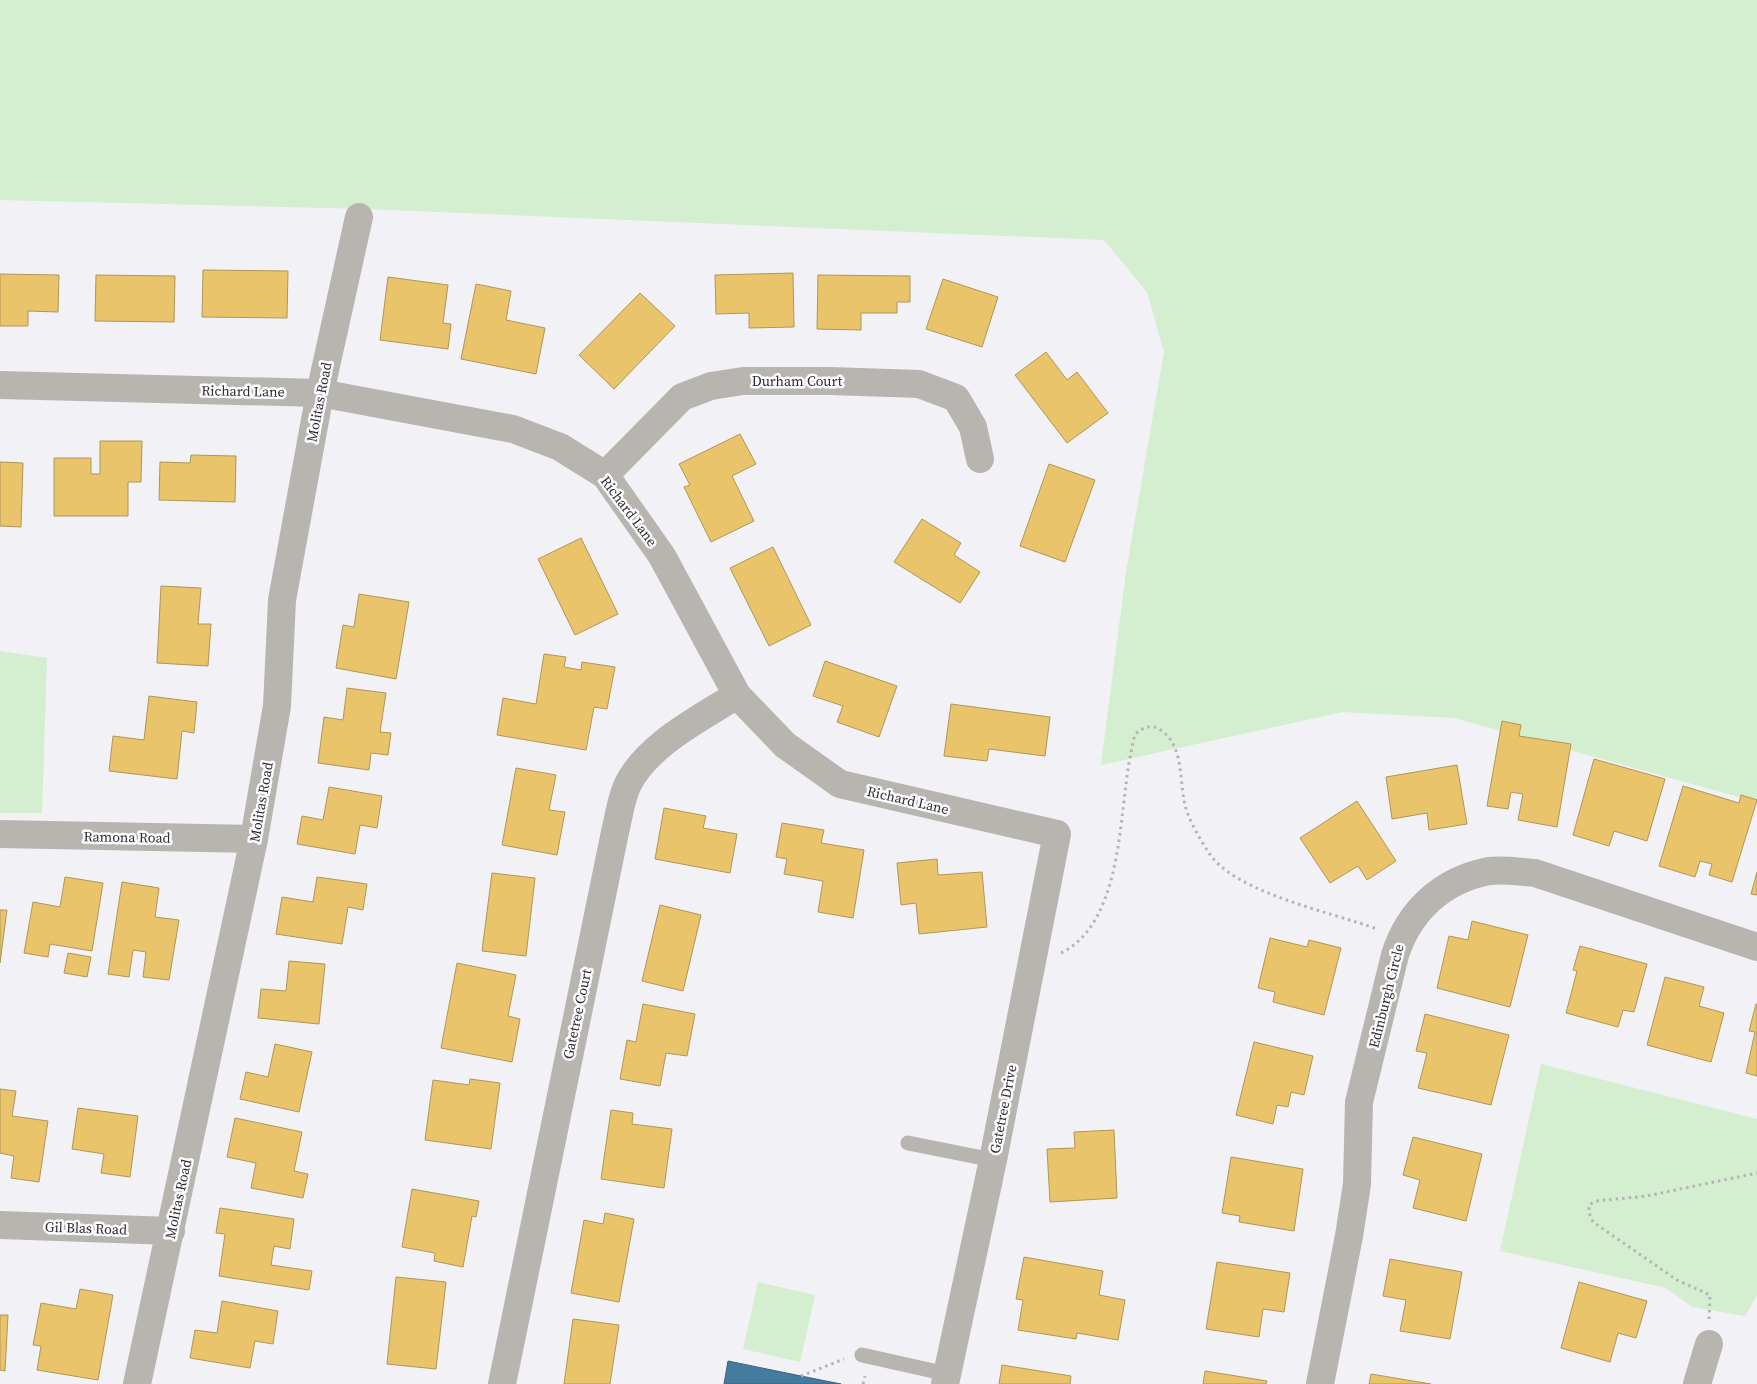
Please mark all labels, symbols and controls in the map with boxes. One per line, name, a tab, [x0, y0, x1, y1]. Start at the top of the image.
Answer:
street label: Molitas Road	[301, 360, 337, 444]
street label: Durham Court	[752, 371, 843, 391]
street label: Richard Lane	[201, 380, 285, 402]
street label: Richard Lane	[596, 472, 662, 550]
street label: Molitas Road	[244, 760, 278, 844]
street label: Richard Lane	[865, 781, 951, 819]
street label: Ramona Road	[83, 826, 171, 848]
street label: Edinburgh Circle	[1363, 942, 1409, 1050]
street label: Gatetree Court	[558, 967, 596, 1061]
street label: Gatetree Drive	[985, 1063, 1021, 1155]
street label: Molitas Road	[160, 1157, 196, 1241]
street label: Gil Blas Road	[45, 1217, 127, 1239]

